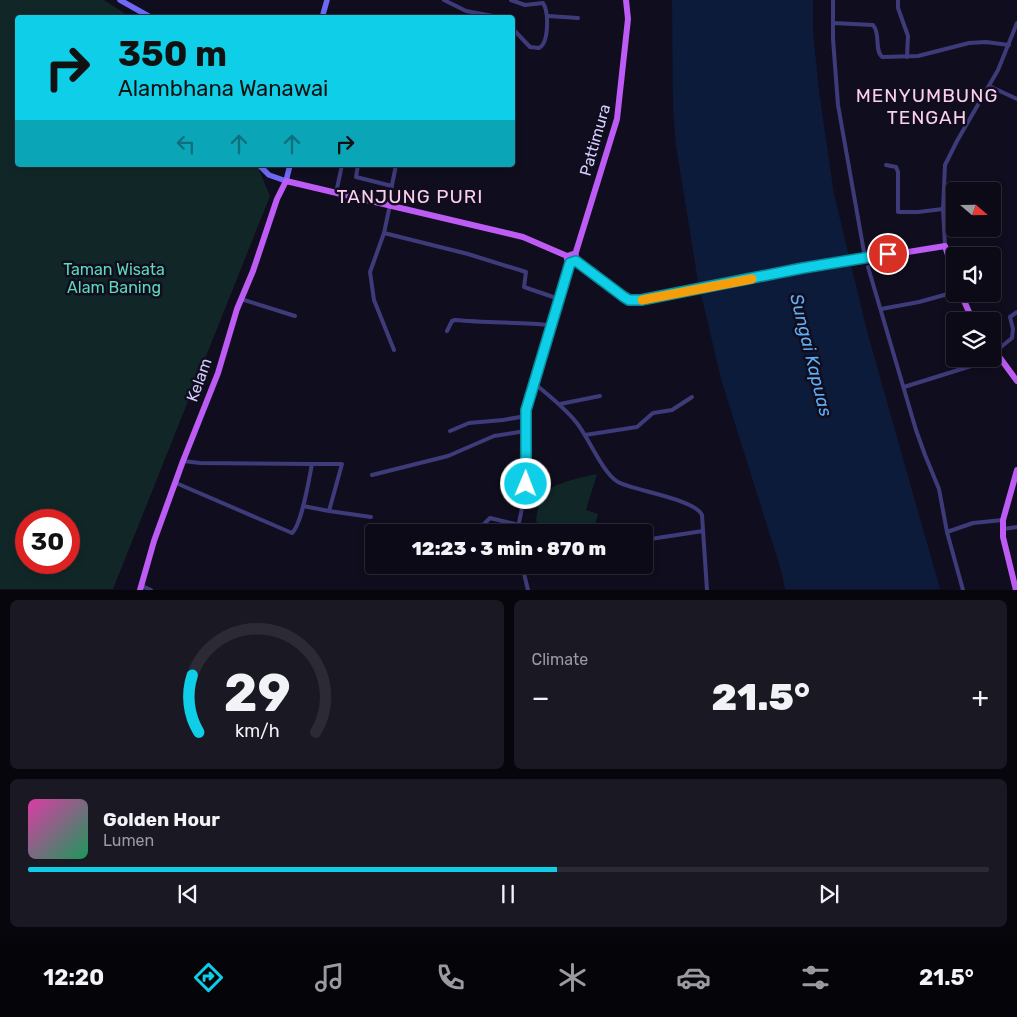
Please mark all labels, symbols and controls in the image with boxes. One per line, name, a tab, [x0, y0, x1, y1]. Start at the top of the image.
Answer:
text: 350 m	[118, 33, 227, 75]
icon: right	[35, 35, 100, 100]
text: Alambhana Wanawai	[118, 75, 328, 102]
district label: MENYUMBUNG TENGAH	[856, 84, 998, 129]
street label: Pattimura	[576, 102, 614, 178]
icon: left	[172, 130, 200, 158]
icon: ahead	[225, 130, 253, 158]
icon: ahead	[278, 130, 306, 158]
icon: right	[331, 130, 359, 158]
north arrow	[946, 182, 1001, 238]
map controls	[946, 182, 1001, 367]
district label: TANJUNG PURI	[337, 185, 483, 208]
pin	[867, 233, 909, 275]
icon: arrive	[874, 240, 902, 268]
button: sound	[946, 247, 1001, 302]
park label: Taman Wisata Alam Baning	[63, 260, 165, 297]
water label: Sungai Kapuas	[785, 291, 837, 419]
button: layers	[946, 312, 1001, 367]
street label: Kelam	[182, 356, 216, 404]
position arrow	[499, 457, 551, 509]
speed limit sign: 30	[15, 509, 80, 574]
text: 12:23 · 3 min · 870 m	[412, 537, 606, 560]
text: Climate	[532, 650, 588, 669]
text: 29	[223, 662, 290, 724]
text: 21.5°	[711, 674, 810, 720]
text: −	[532, 681, 550, 714]
text: +	[972, 681, 989, 714]
text: km/h	[234, 720, 279, 741]
text: Golden Hour	[103, 808, 220, 831]
text: Lumen	[103, 831, 154, 850]
icon: previous	[174, 880, 202, 908]
icon: pause	[494, 880, 522, 908]
icon: next	[815, 880, 843, 908]
icon: directions	[191, 960, 226, 995]
icon: music	[312, 960, 347, 995]
icon: phone	[433, 960, 468, 995]
icon: climate	[555, 960, 590, 995]
icon: car	[676, 960, 711, 995]
icon: filters	[798, 960, 833, 995]
text: 12:20	[43, 964, 104, 991]
text: 21.5°	[919, 964, 974, 991]

